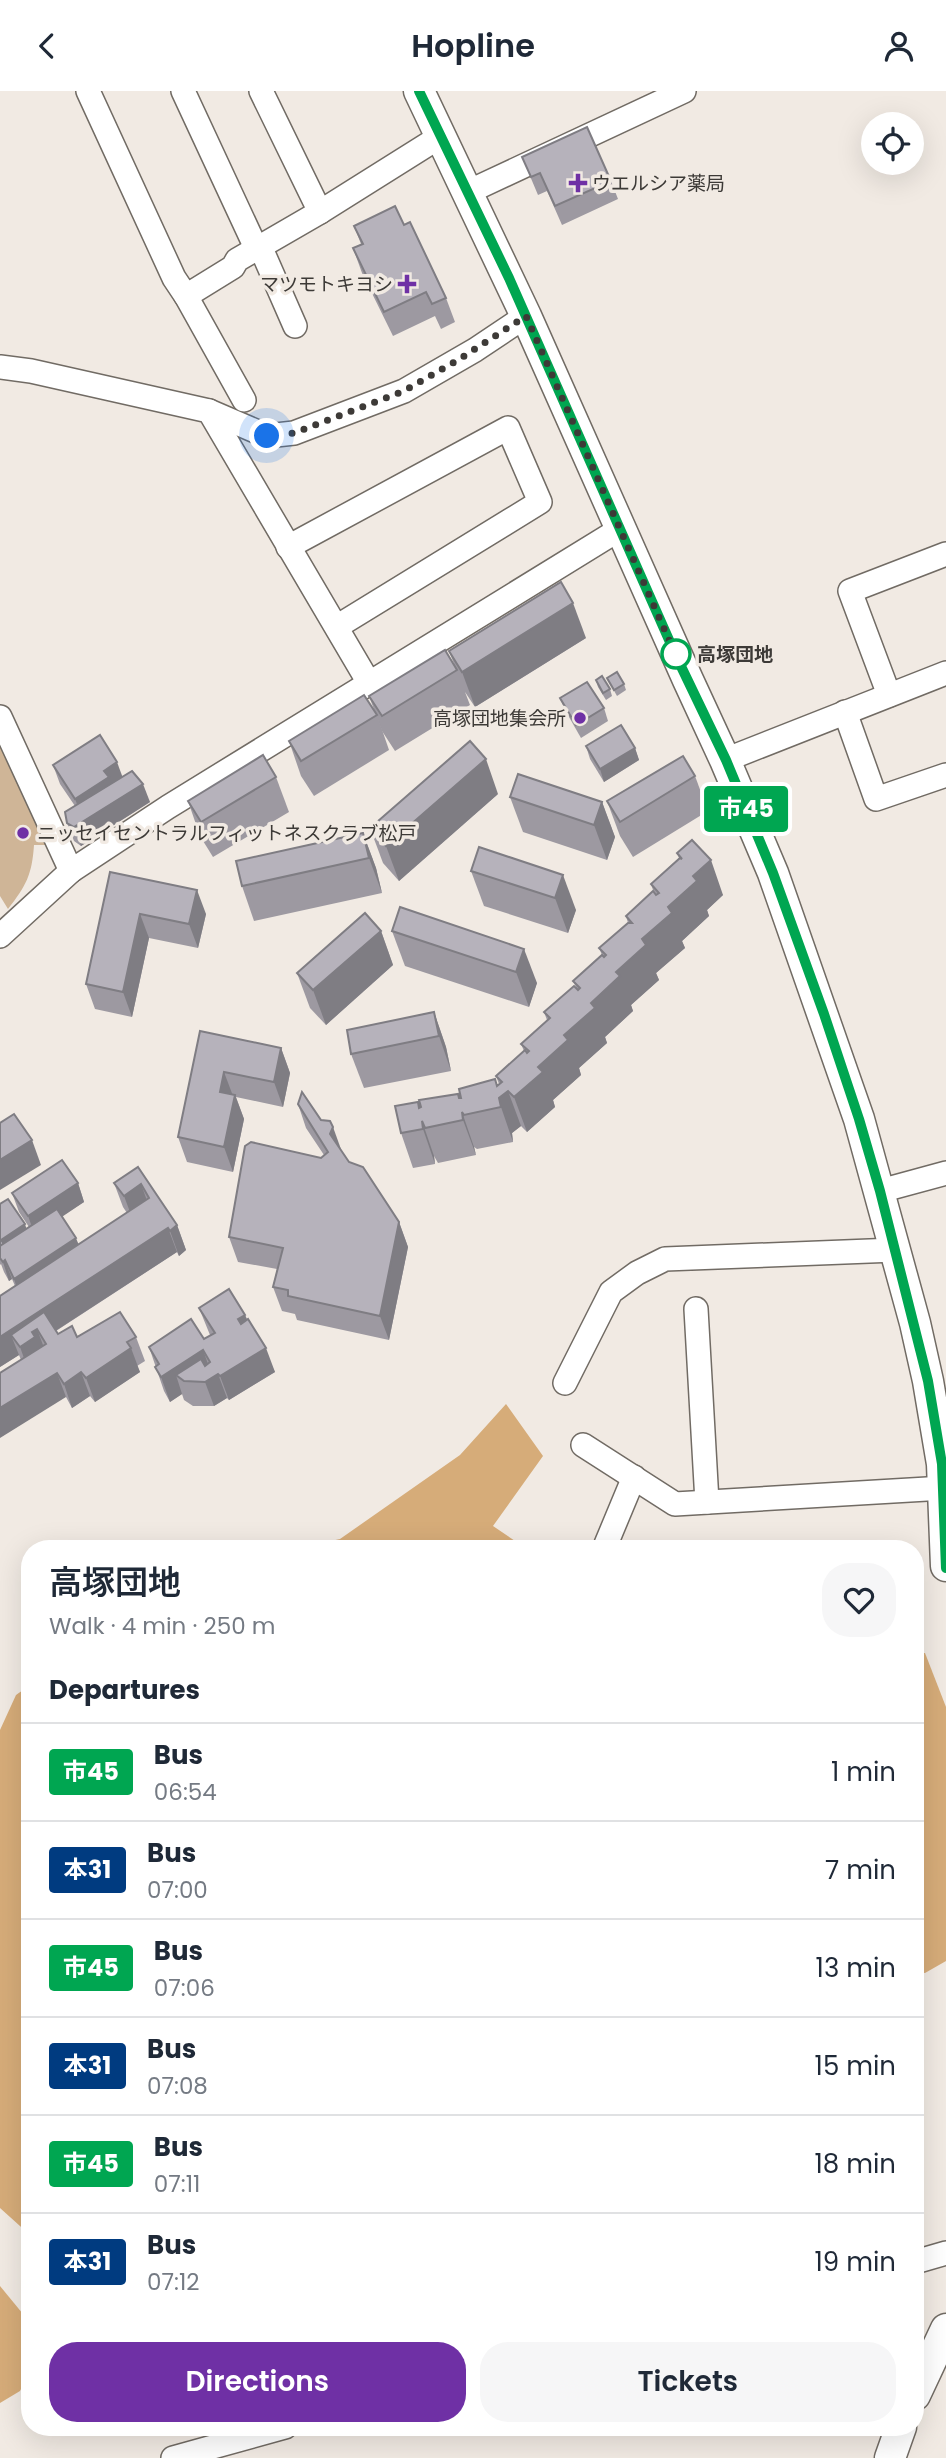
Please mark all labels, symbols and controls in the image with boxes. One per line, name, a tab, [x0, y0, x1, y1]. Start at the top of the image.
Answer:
text: Hopline	[411, 23, 535, 68]
icon: back	[28, 27, 66, 65]
icon: person	[880, 27, 918, 65]
map controls	[861, 112, 924, 175]
button: locate	[861, 112, 924, 175]
place label: ウエルシア薬局	[592, 170, 725, 197]
marker: ウエルシア薬局	[570, 175, 586, 191]
place label: マツモトキヨシ	[260, 271, 393, 298]
marker: マツモトキヨシ	[399, 276, 415, 292]
your location	[249, 418, 284, 453]
marker: 高塚団地	[661, 639, 691, 669]
place label: 高塚団地	[697, 641, 773, 668]
place label: 高塚団地集会所	[433, 705, 566, 732]
marker: 高塚団地集会所	[572, 710, 588, 726]
line badge: 市45	[706, 786, 786, 832]
text: 市45	[718, 792, 774, 825]
place label: ニッセイセントラルフィットネスクラブ松戸	[37, 820, 417, 847]
marker: ニッセイセントラルフィットネスクラブ松戸	[15, 825, 31, 841]
text: 高塚団地	[49, 1559, 181, 1606]
button: heart	[822, 1563, 896, 1637]
text: Walk · 4 min · 250 m	[49, 1610, 275, 1642]
text: Departures	[49, 1672, 200, 1708]
text: Bus	[154, 1737, 203, 1773]
text: 1 min	[831, 1754, 896, 1790]
text: 市45	[63, 1755, 119, 1788]
text: 06:54	[154, 1776, 217, 1808]
text: Bus	[147, 1835, 196, 1871]
text: 7 min	[825, 1852, 896, 1888]
text: 本31	[64, 1853, 111, 1886]
text: 07:00	[147, 1874, 208, 1906]
text: Bus	[154, 1933, 203, 1969]
text: 13 min	[816, 1950, 896, 1986]
text: 市45	[63, 1951, 119, 1984]
text: 07:06	[154, 1972, 215, 2004]
text: Bus	[147, 2031, 196, 2067]
text: 15 min	[815, 2048, 896, 2084]
text: 本31	[64, 2049, 111, 2082]
text: 07:08	[147, 2070, 208, 2102]
text: Bus	[154, 2129, 203, 2165]
text: 18 min	[815, 2146, 896, 2182]
text: 市45	[63, 2147, 119, 2180]
text: 07:11	[154, 2168, 200, 2200]
text: Bus	[147, 2227, 196, 2263]
text: 19 min	[815, 2244, 896, 2280]
text: 本31	[64, 2245, 111, 2278]
text: 07:12	[147, 2266, 200, 2298]
button: Directions	[49, 2342, 466, 2422]
button: Tickets	[480, 2342, 896, 2422]

